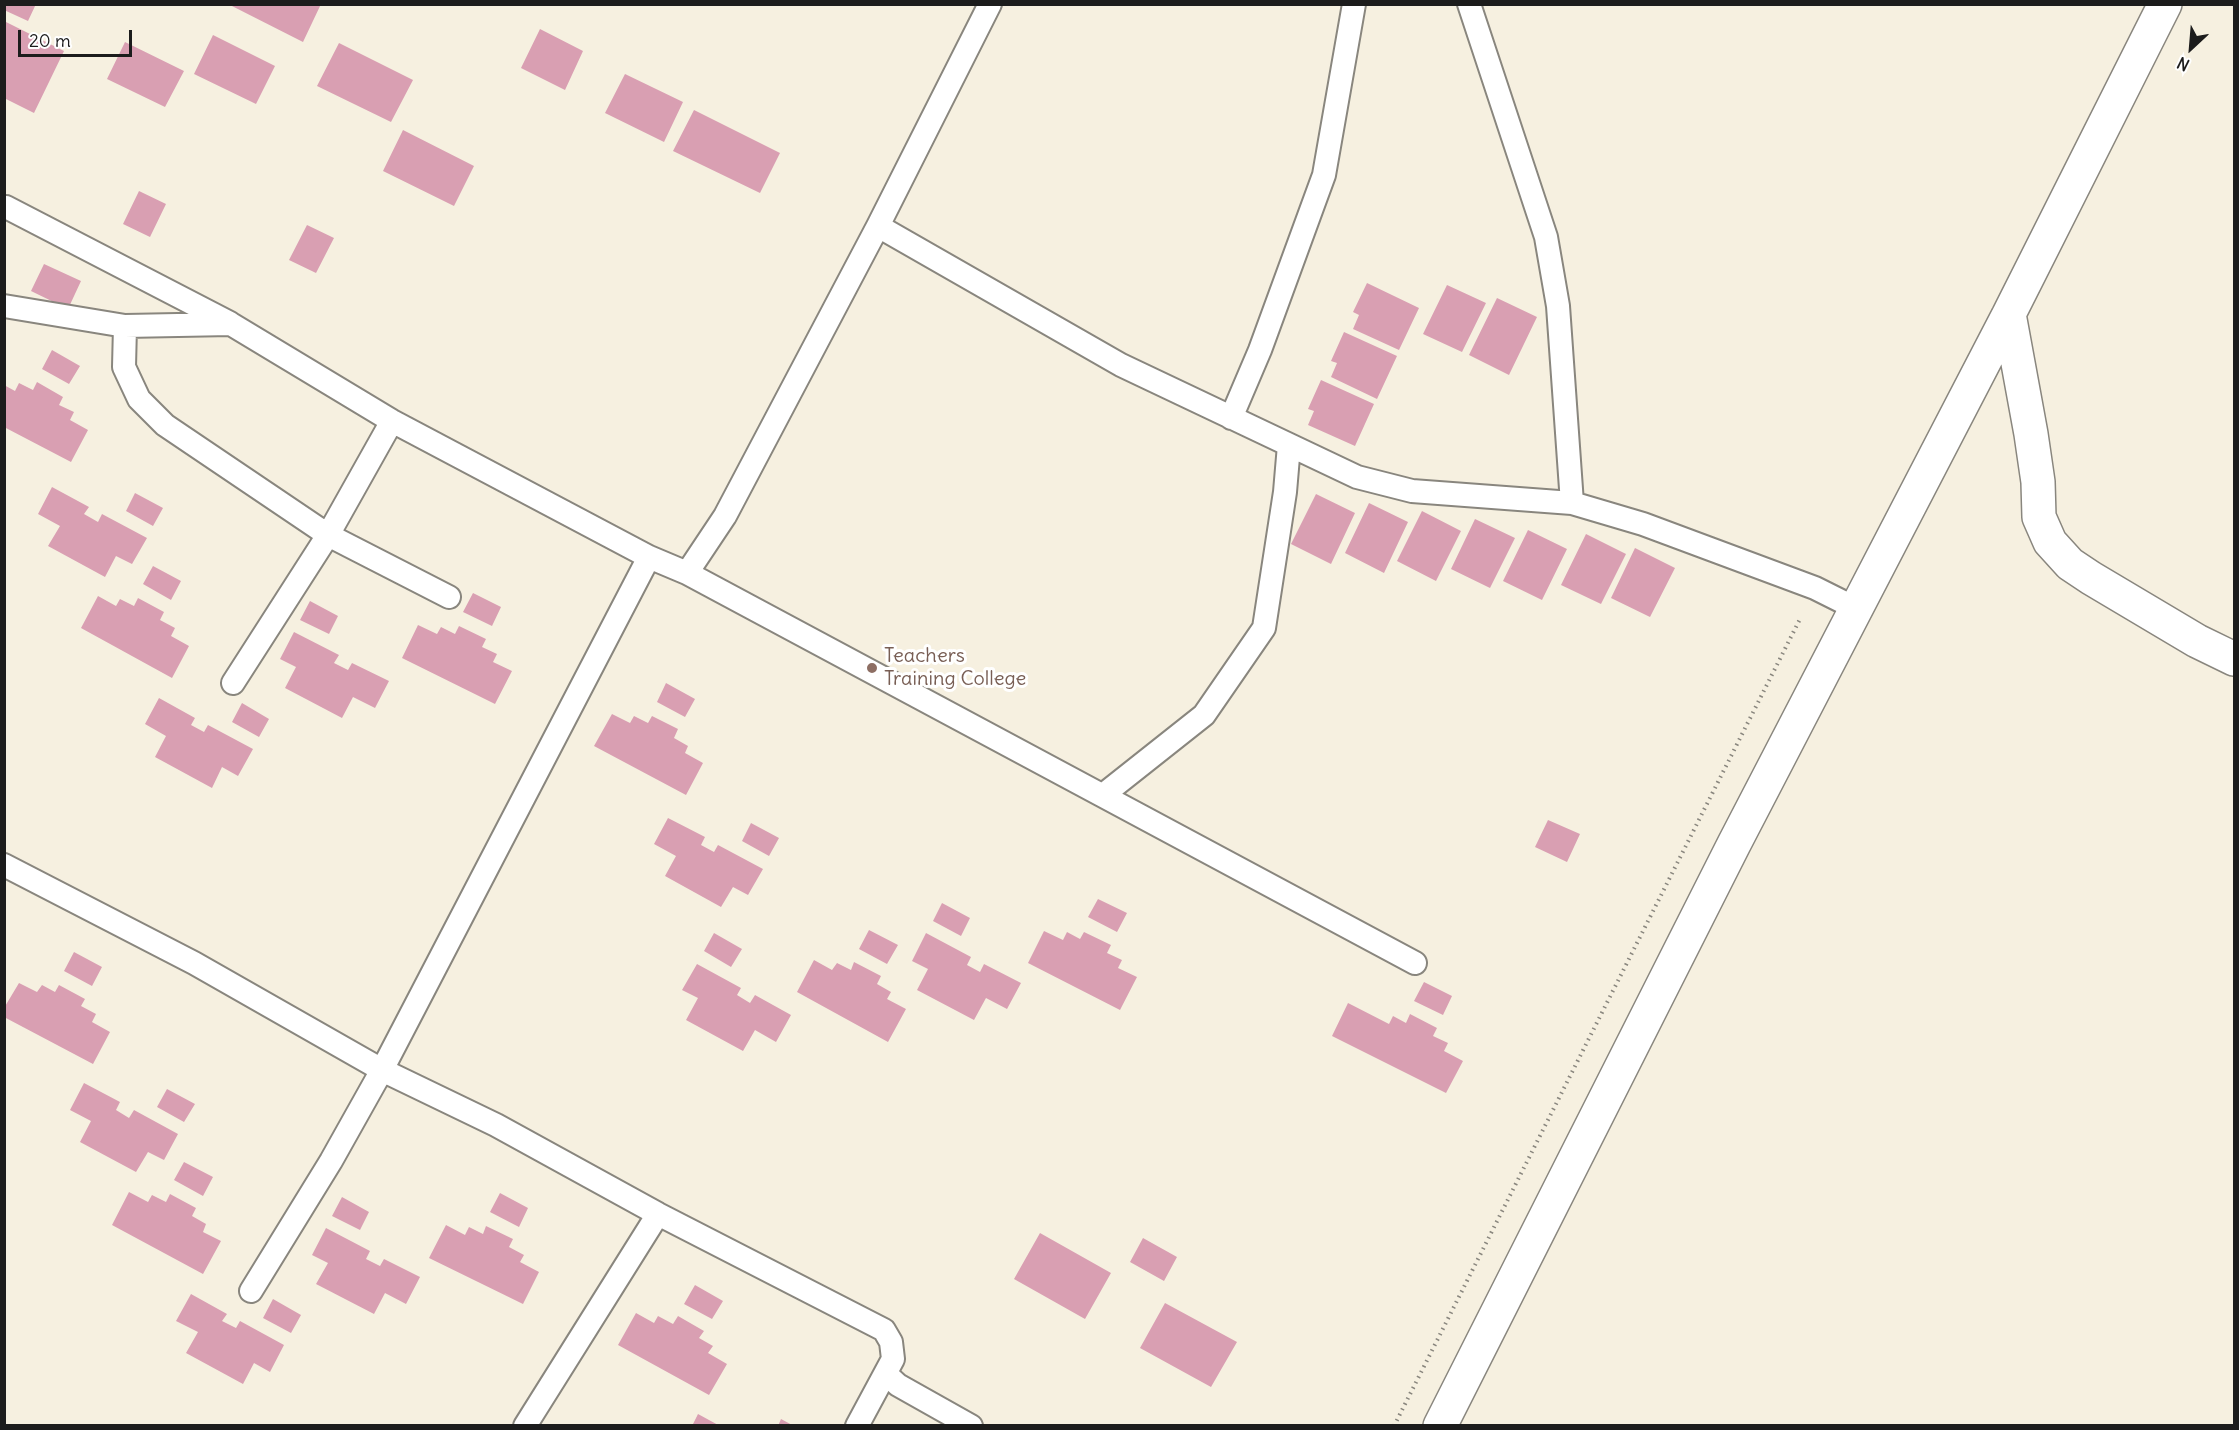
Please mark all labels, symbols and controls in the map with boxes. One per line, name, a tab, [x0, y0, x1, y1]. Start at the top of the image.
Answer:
scale bar	[21, 18, 135, 56]
north arrow	[2161, 18, 2221, 78]
text: 20 m	[29, 29, 71, 52]
text: N	[2174, 53, 2192, 76]
place label: Teachers Training College	[884, 644, 1026, 691]
marker: Teachers Training College	[865, 661, 879, 675]

